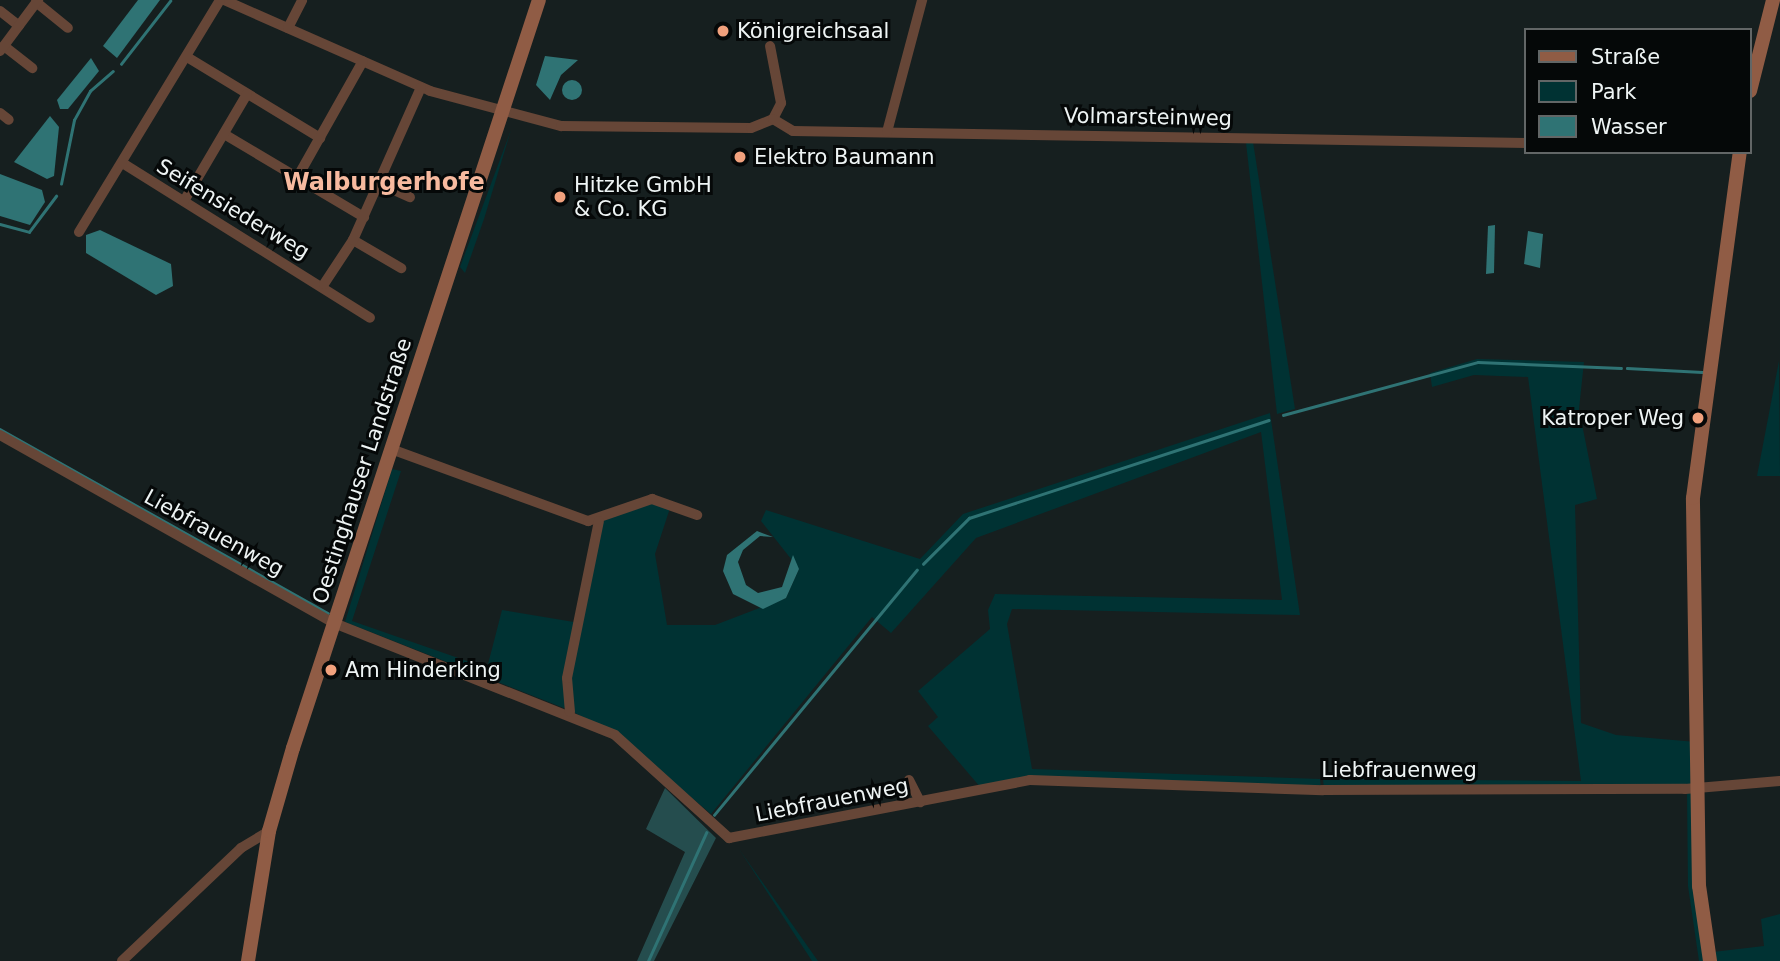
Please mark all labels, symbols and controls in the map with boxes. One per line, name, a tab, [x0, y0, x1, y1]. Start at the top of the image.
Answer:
place label: Königreichsaal	[737, 18, 889, 44]
marker: Königreichsaal	[715, 23, 731, 39]
legend	[1524, 28, 1752, 154]
text: Straße	[1591, 45, 1660, 69]
text: Park	[1591, 80, 1636, 104]
street label: Volmarsteinweg	[1064, 103, 1232, 131]
text: Wasser	[1591, 115, 1667, 139]
place label: Elektro Baumann	[754, 144, 935, 170]
marker: Elektro Baumann	[732, 149, 748, 165]
street label: Seifensiederweg	[152, 153, 314, 265]
district label: Walburgerhofe	[283, 169, 485, 197]
place label: Hitzke GmbH & Co. KG	[574, 172, 712, 222]
marker: Hitzke GmbH & Co. KG	[552, 189, 568, 205]
street label: Oestinghauser Landstraße	[307, 335, 417, 607]
place label: Katroper Weg	[1541, 405, 1684, 431]
marker: Katroper Weg	[1690, 410, 1706, 426]
street label: Liebfrauenweg	[140, 484, 288, 582]
place label: Am Hinderking	[345, 657, 501, 683]
marker: Am Hinderking	[323, 662, 339, 678]
street label: Liebfrauenweg	[1321, 757, 1477, 783]
street label: Liebfrauenweg	[753, 773, 911, 827]

